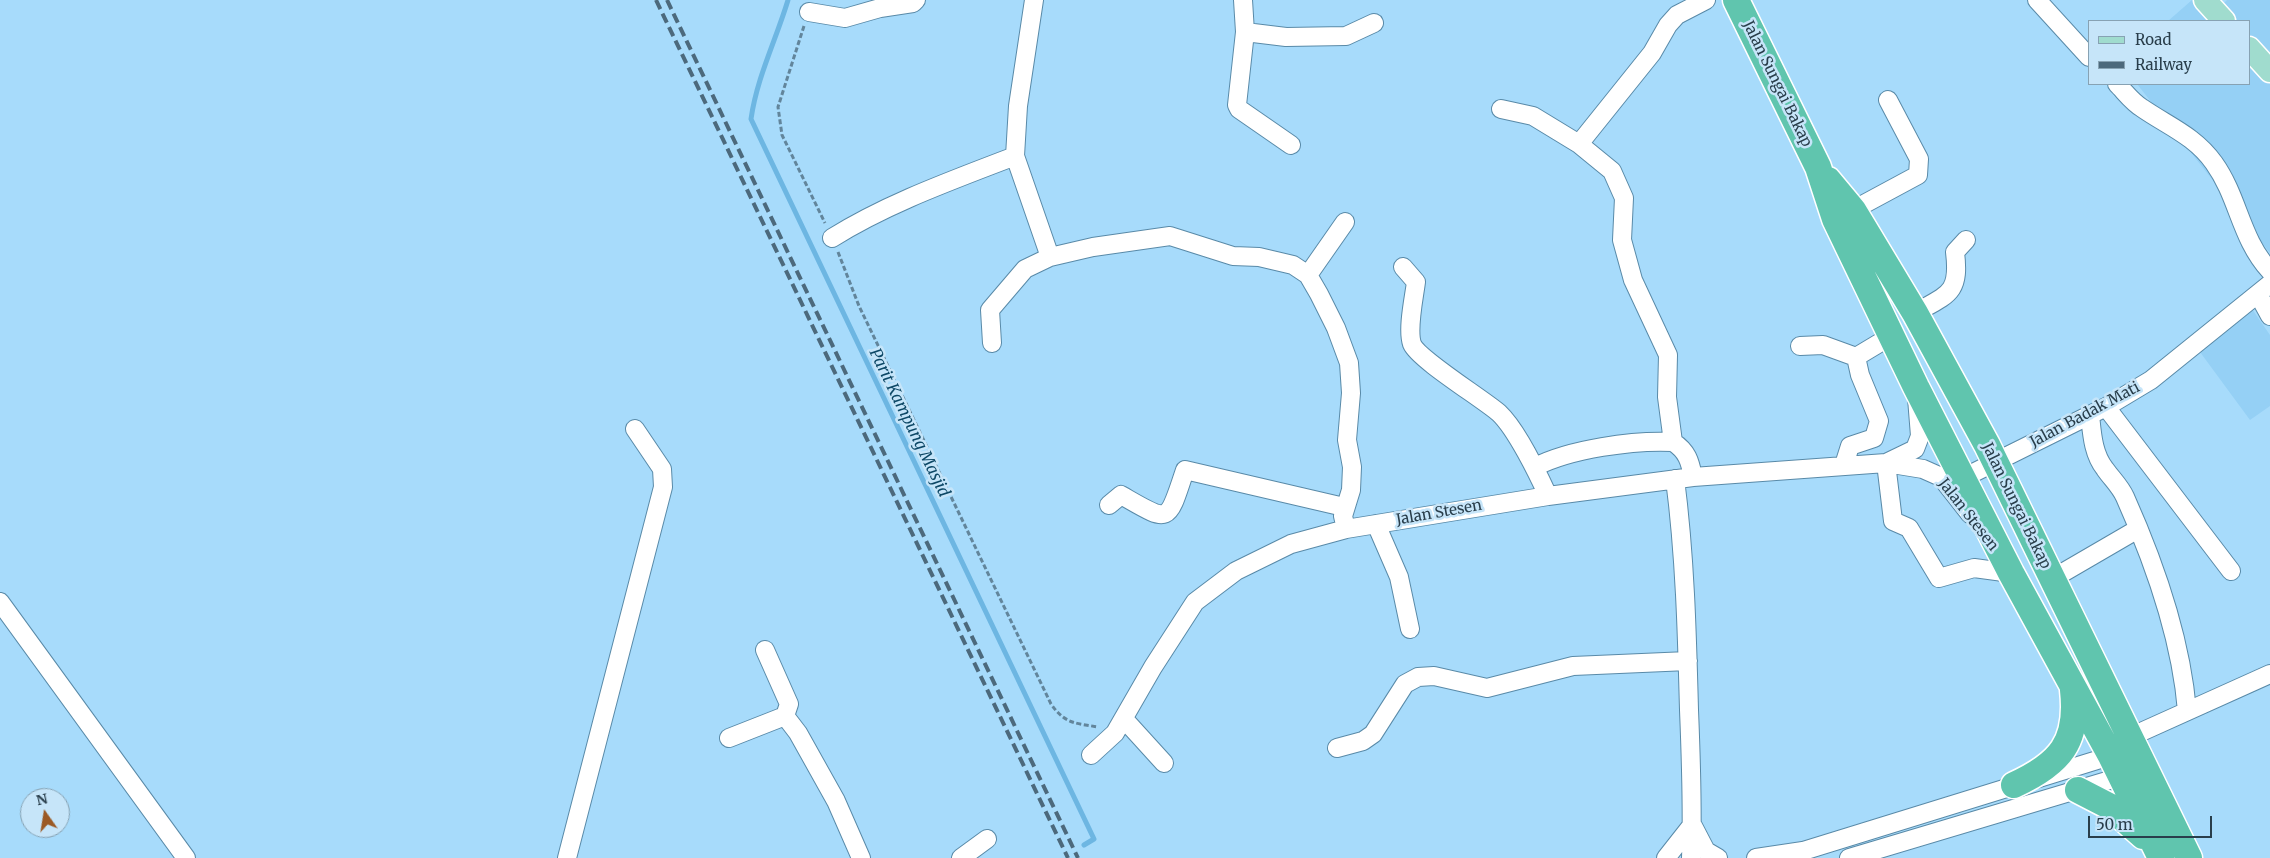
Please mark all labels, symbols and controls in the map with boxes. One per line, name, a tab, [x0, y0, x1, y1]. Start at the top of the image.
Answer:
street label: Jalan Sungai Bakap	[1739, 18, 1815, 150]
legend	[2088, 20, 2250, 85]
text: Road	[2135, 30, 2171, 49]
text: Railway	[2135, 55, 2192, 74]
water label: Parit Kampung Masjid	[865, 346, 953, 500]
street label: Jalan Badak Mati	[2027, 378, 2143, 452]
street label: Jalan Sungai Bakap	[1978, 440, 2054, 572]
street label: Jalan Stesen	[1934, 475, 2002, 555]
street label: Jalan Stesen	[1395, 497, 1483, 529]
north arrow	[20, 788, 70, 838]
text: N	[34, 789, 49, 809]
scale bar	[2090, 806, 2214, 838]
text: 50 m	[2096, 815, 2133, 834]

